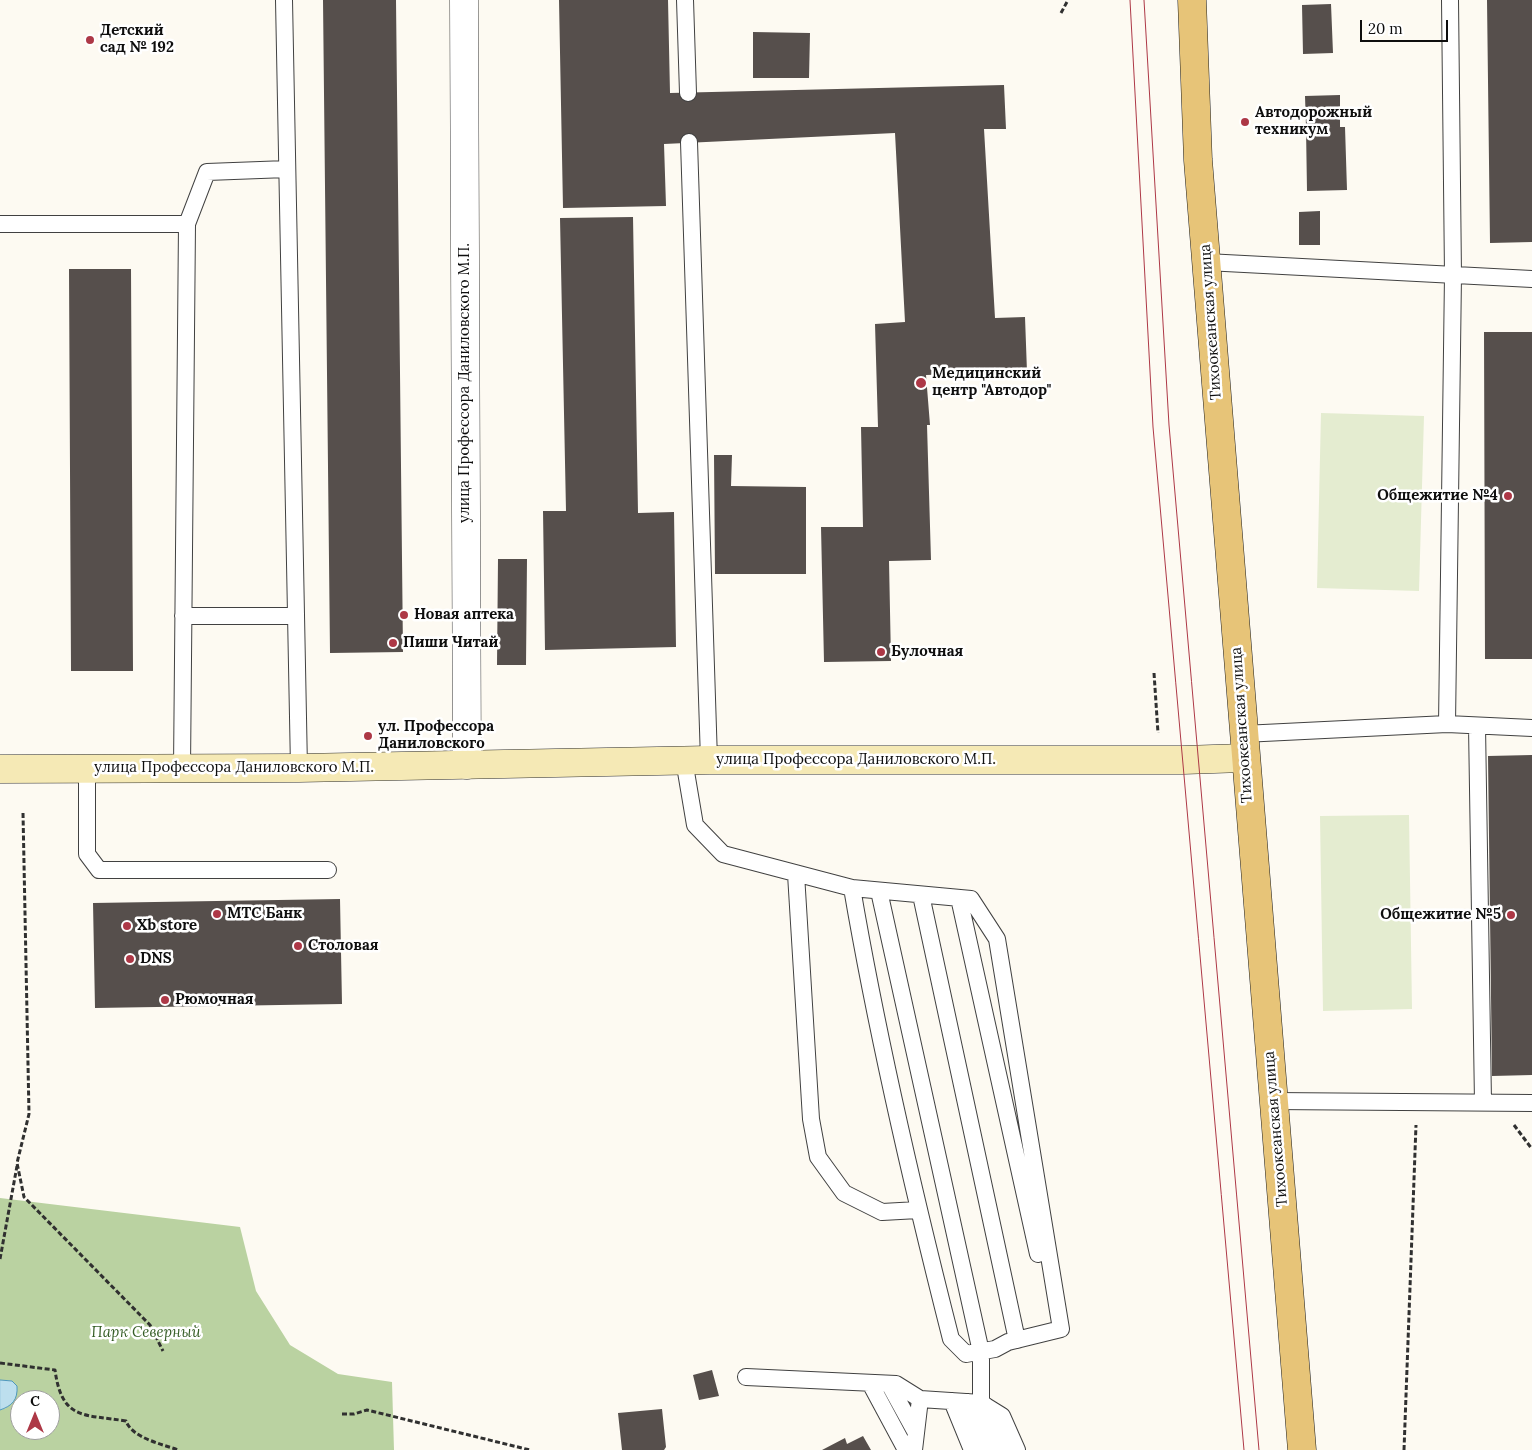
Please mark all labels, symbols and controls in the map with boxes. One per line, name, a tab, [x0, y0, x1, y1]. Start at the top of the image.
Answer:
scale bar	[1362, 10, 1450, 42]
text: 20 m	[1368, 19, 1403, 38]
place label: Детский сад № 192	[100, 22, 174, 57]
marker: Детский сад № 192	[84, 34, 96, 46]
place label: Автодорожный техникум	[1255, 104, 1372, 139]
marker: Автодорожный техникум	[1239, 116, 1251, 128]
street label: улица Профессора Даниловского М.П.	[456, 243, 474, 523]
street label: Тихоокеанская улица	[1197, 243, 1225, 401]
place label: Медицинский центр "Автодор"	[932, 365, 1051, 400]
marker: Медицинский центр "Автодор"	[914, 376, 928, 390]
place label: Общежитие №4	[1377, 487, 1498, 505]
marker: Общежитие №4	[1502, 490, 1514, 502]
place label: Новая аптека	[414, 606, 514, 624]
marker: Новая аптека	[398, 609, 410, 621]
place label: Пиши Читай	[403, 634, 498, 652]
marker: Пиши Читай	[387, 637, 399, 649]
place label: Булочная	[891, 643, 963, 661]
marker: Булочная	[875, 646, 887, 658]
street label: Тихоокеанская улица	[1228, 646, 1256, 804]
place label: ул. Профессора Даниловского	[378, 718, 494, 753]
marker: ул. Профессора Даниловского	[362, 730, 374, 742]
street label: улица Профессора Даниловского М.П.	[716, 751, 996, 769]
street label: улица Профессора Даниловского М.П.	[94, 759, 374, 777]
place label: МТС Банк	[227, 905, 302, 923]
place label: Общежитие №5	[1380, 906, 1501, 924]
marker: МТС Банк	[211, 908, 223, 920]
marker: Общежитие №5	[1505, 909, 1517, 921]
place label: Xb store	[137, 917, 197, 935]
marker: Xb store	[121, 920, 133, 932]
place label: Столовая	[308, 937, 379, 955]
marker: Столовая	[292, 940, 304, 952]
place label: DNS	[140, 950, 172, 968]
marker: DNS	[124, 953, 136, 965]
place label: Рюмочная	[175, 991, 254, 1009]
marker: Рюмочная	[159, 994, 171, 1006]
street label: Тихоокеанская улица	[1260, 1050, 1292, 1208]
park label: Парк Северный	[91, 1324, 201, 1342]
north arrow	[10, 1390, 60, 1440]
text: С	[30, 1392, 40, 1410]

